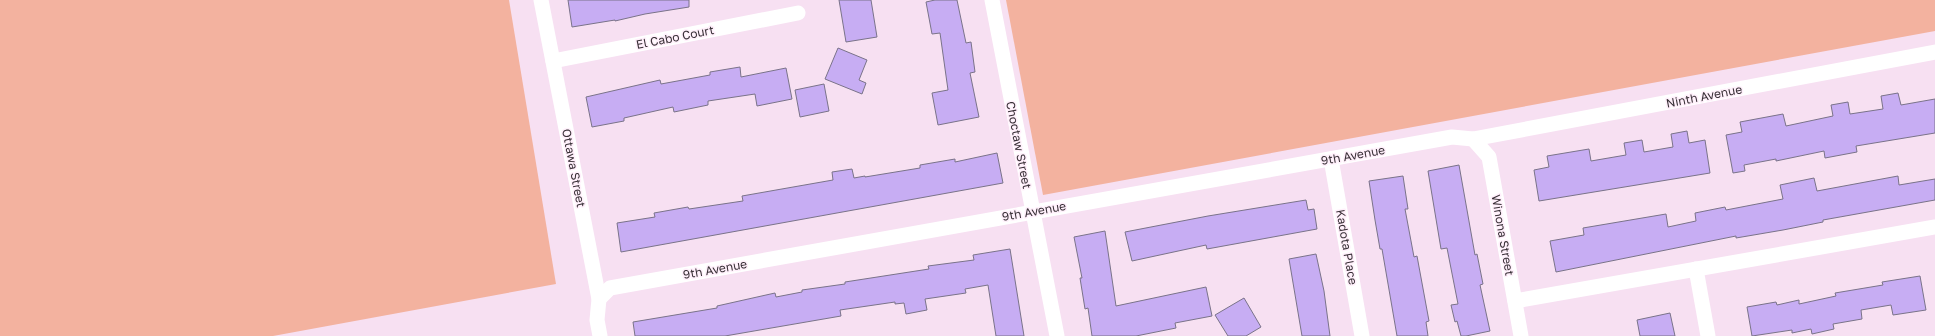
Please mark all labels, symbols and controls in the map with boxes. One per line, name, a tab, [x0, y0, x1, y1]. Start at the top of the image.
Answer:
street label: El Cabo Court	[635, 22, 715, 52]
street label: Ninth Avenue	[1665, 81, 1743, 111]
street label: Choctaw Street	[1003, 100, 1035, 190]
street label: Ottawa Street	[559, 127, 589, 209]
street label: 9th Avenue	[1320, 142, 1386, 168]
street label: Winona Street	[1488, 193, 1518, 277]
street label: 9th Avenue	[1001, 198, 1067, 224]
street label: Kadota Place	[1333, 208, 1361, 286]
street label: 9th Avenue	[682, 256, 748, 282]

